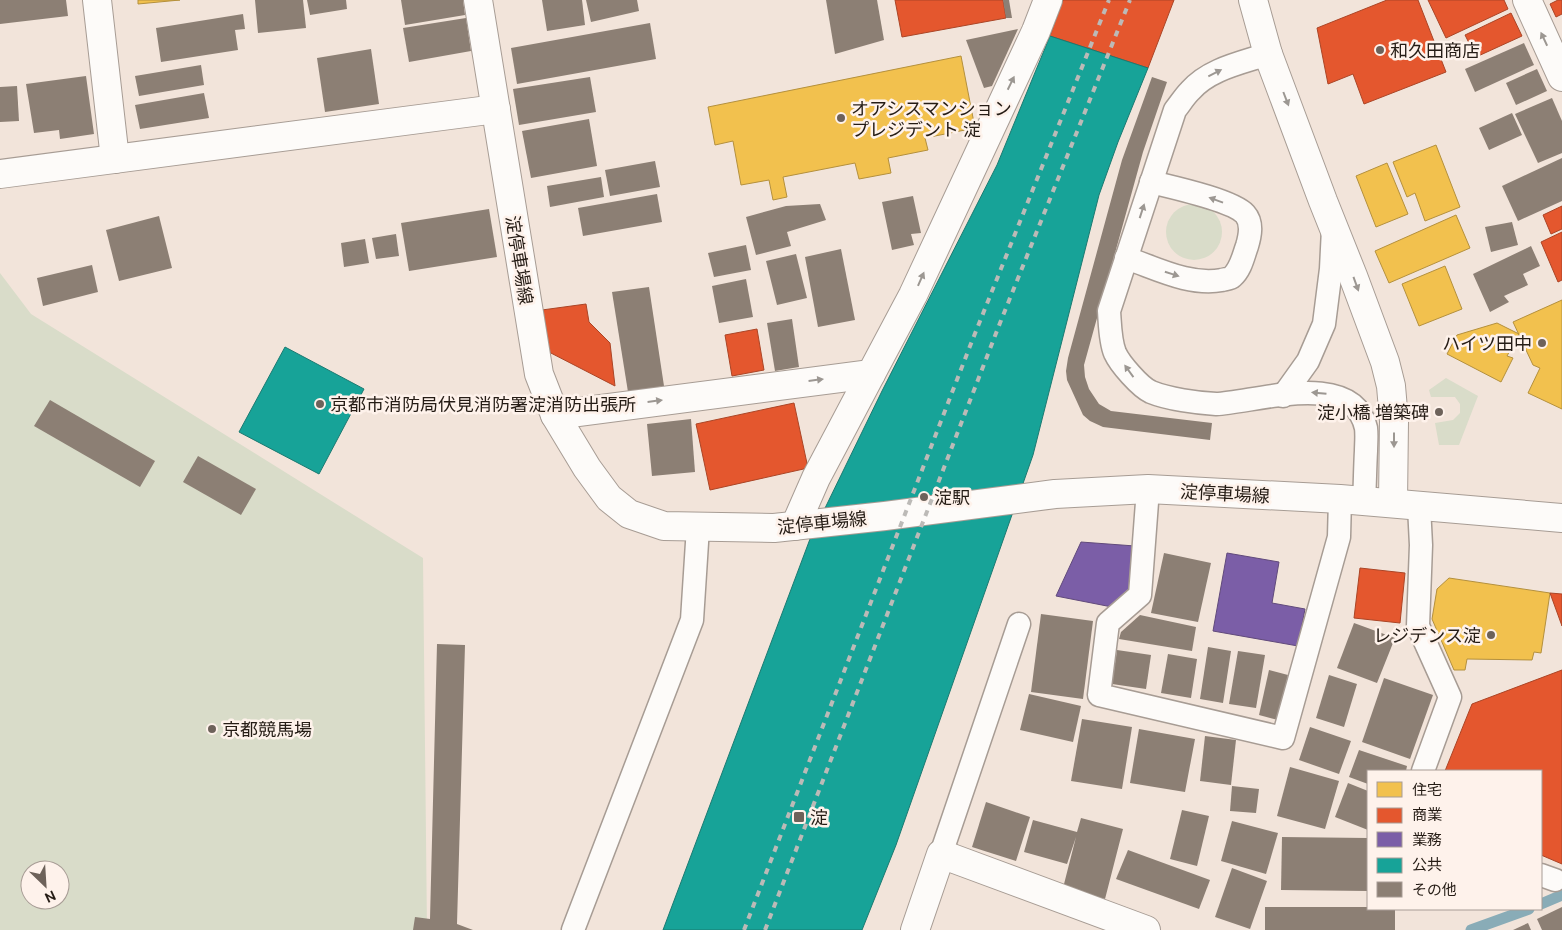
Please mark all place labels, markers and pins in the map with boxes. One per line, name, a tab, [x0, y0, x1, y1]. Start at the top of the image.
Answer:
place label: 和久田商店	[1390, 40, 1480, 60]
marker: 和久田商店	[1374, 44, 1386, 56]
place label: オアシスマンション プレジデント 淀	[851, 98, 1012, 139]
marker: オアシスマンション プレジデント 淀	[835, 112, 847, 124]
place label: ハイツ田中	[1442, 333, 1532, 353]
marker: ハイツ田中	[1536, 337, 1548, 349]
place label: 京都市消防局伏見消防署淀消防出張所	[330, 394, 636, 414]
marker: 京都市消防局伏見消防署淀消防出張所	[314, 398, 326, 410]
place label: 淀小橋 増築碑	[1317, 402, 1429, 422]
marker: 淀小橋 増築碑	[1433, 406, 1445, 418]
place label: 淀駅	[934, 487, 970, 507]
marker: 淀駅	[918, 491, 930, 503]
place label: レジデンス淀	[1373, 625, 1481, 645]
marker: レジデンス淀	[1485, 629, 1497, 641]
place label: 京都競馬場	[222, 719, 312, 739]
marker: 京都競馬場	[206, 723, 218, 735]
place label: 淀	[810, 807, 828, 827]
marker: 淀	[792, 810, 806, 824]

